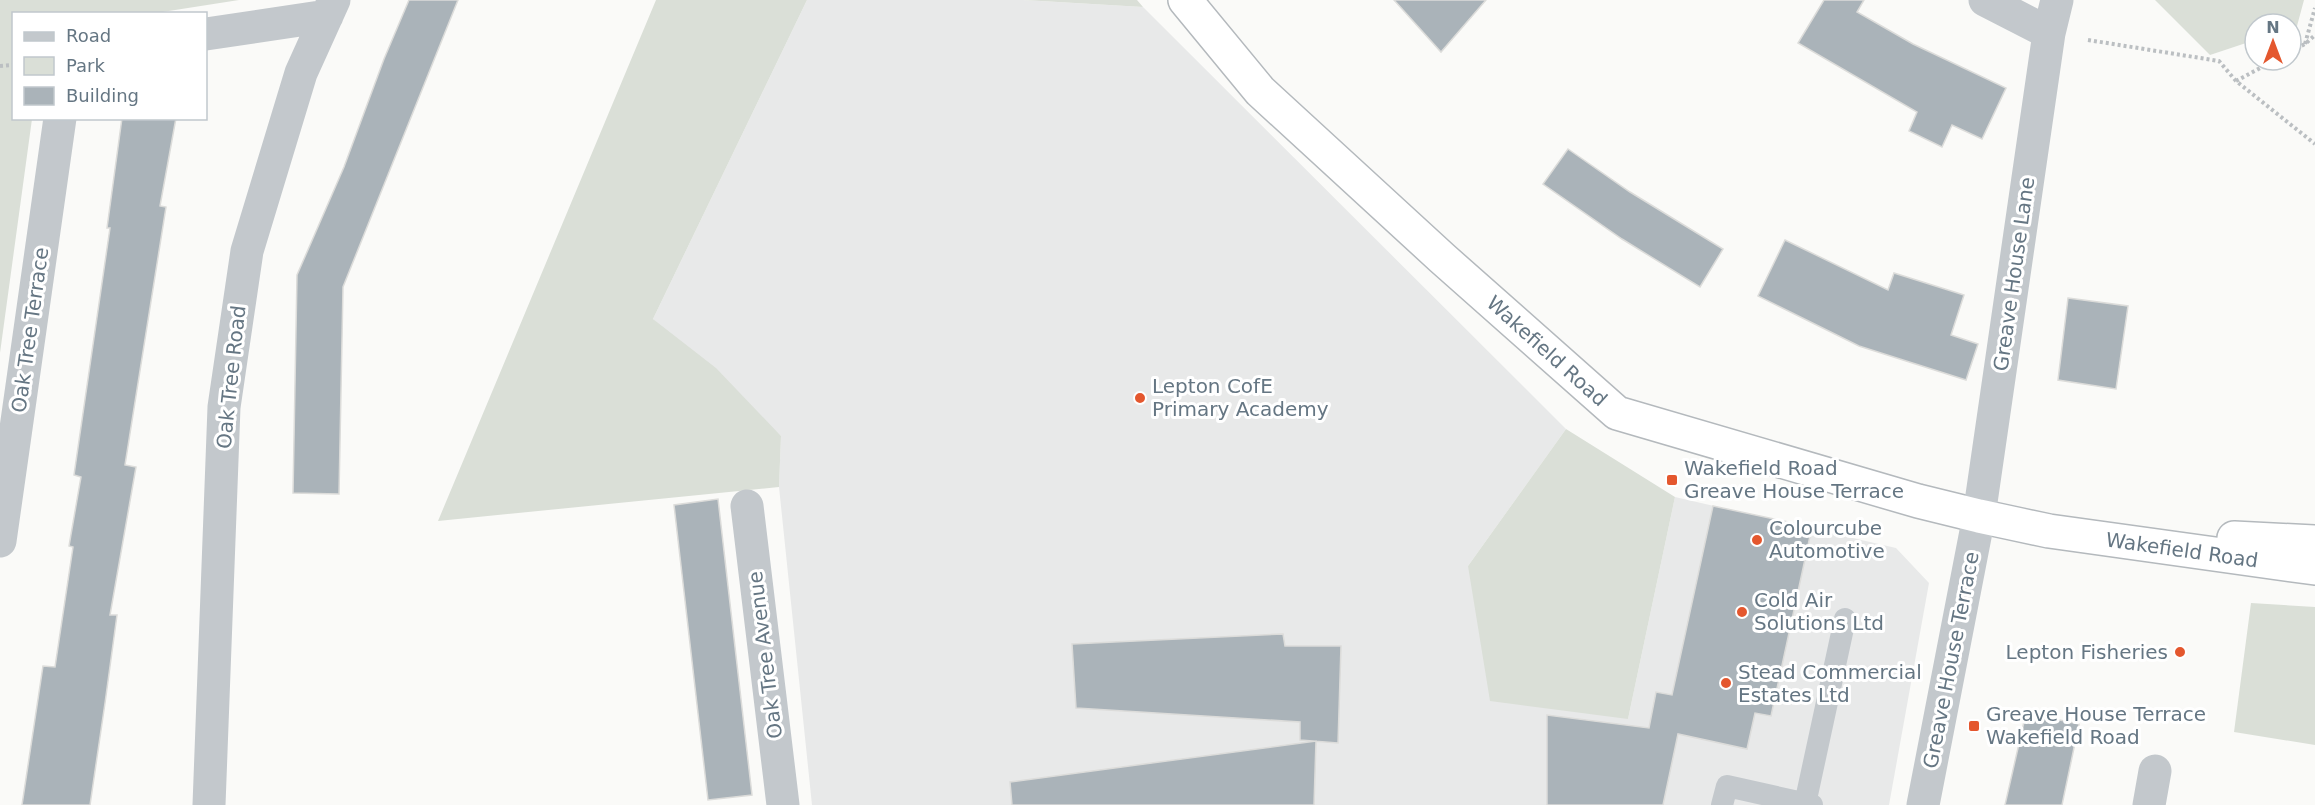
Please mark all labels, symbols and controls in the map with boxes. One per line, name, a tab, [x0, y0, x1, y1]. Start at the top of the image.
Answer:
legend	[12, 12, 207, 120]
north arrow	[2243, 12, 2303, 72]
text: N	[2266, 18, 2280, 37]
text: Road	[66, 25, 111, 46]
text: Park	[66, 55, 105, 76]
text: Building	[66, 85, 139, 106]
street label: Greave House Lane	[1988, 175, 2040, 373]
street label: Oak Tree Terrace	[7, 246, 53, 414]
street label: Wakefield Road	[1482, 291, 1612, 411]
street label: Oak Tree Road	[212, 304, 250, 450]
place label: Lepton CofE Primary Academy	[1152, 374, 1329, 421]
marker: Lepton CofE Primary Academy	[1133, 391, 1147, 405]
place label: Wakefield Road Greave House Terrace	[1684, 456, 1904, 503]
marker: Wakefield Road Greave House Terrace	[1665, 473, 1679, 487]
place label: Colourcube Automotive	[1769, 516, 1885, 563]
street label: Wakefield Road	[2104, 527, 2260, 573]
marker: Colourcube Automotive	[1750, 533, 1764, 547]
street label: Greave House Terrace	[1918, 550, 1984, 770]
street label: Oak Tree Avenue	[743, 570, 787, 740]
place label: Cold Air Solutions Ltd	[1754, 588, 1884, 635]
marker: Cold Air Solutions Ltd	[1735, 605, 1749, 619]
place label: Lepton Fisheries	[2006, 640, 2168, 664]
marker: Lepton Fisheries	[2173, 645, 2187, 659]
place label: Stead Commercial Estates Ltd	[1738, 660, 1922, 707]
marker: Stead Commercial Estates Ltd	[1719, 676, 1733, 690]
place label: Greave House Terrace Wakefield Road	[1986, 702, 2206, 749]
marker: Greave House Terrace Wakefield Road	[1967, 719, 1981, 733]

